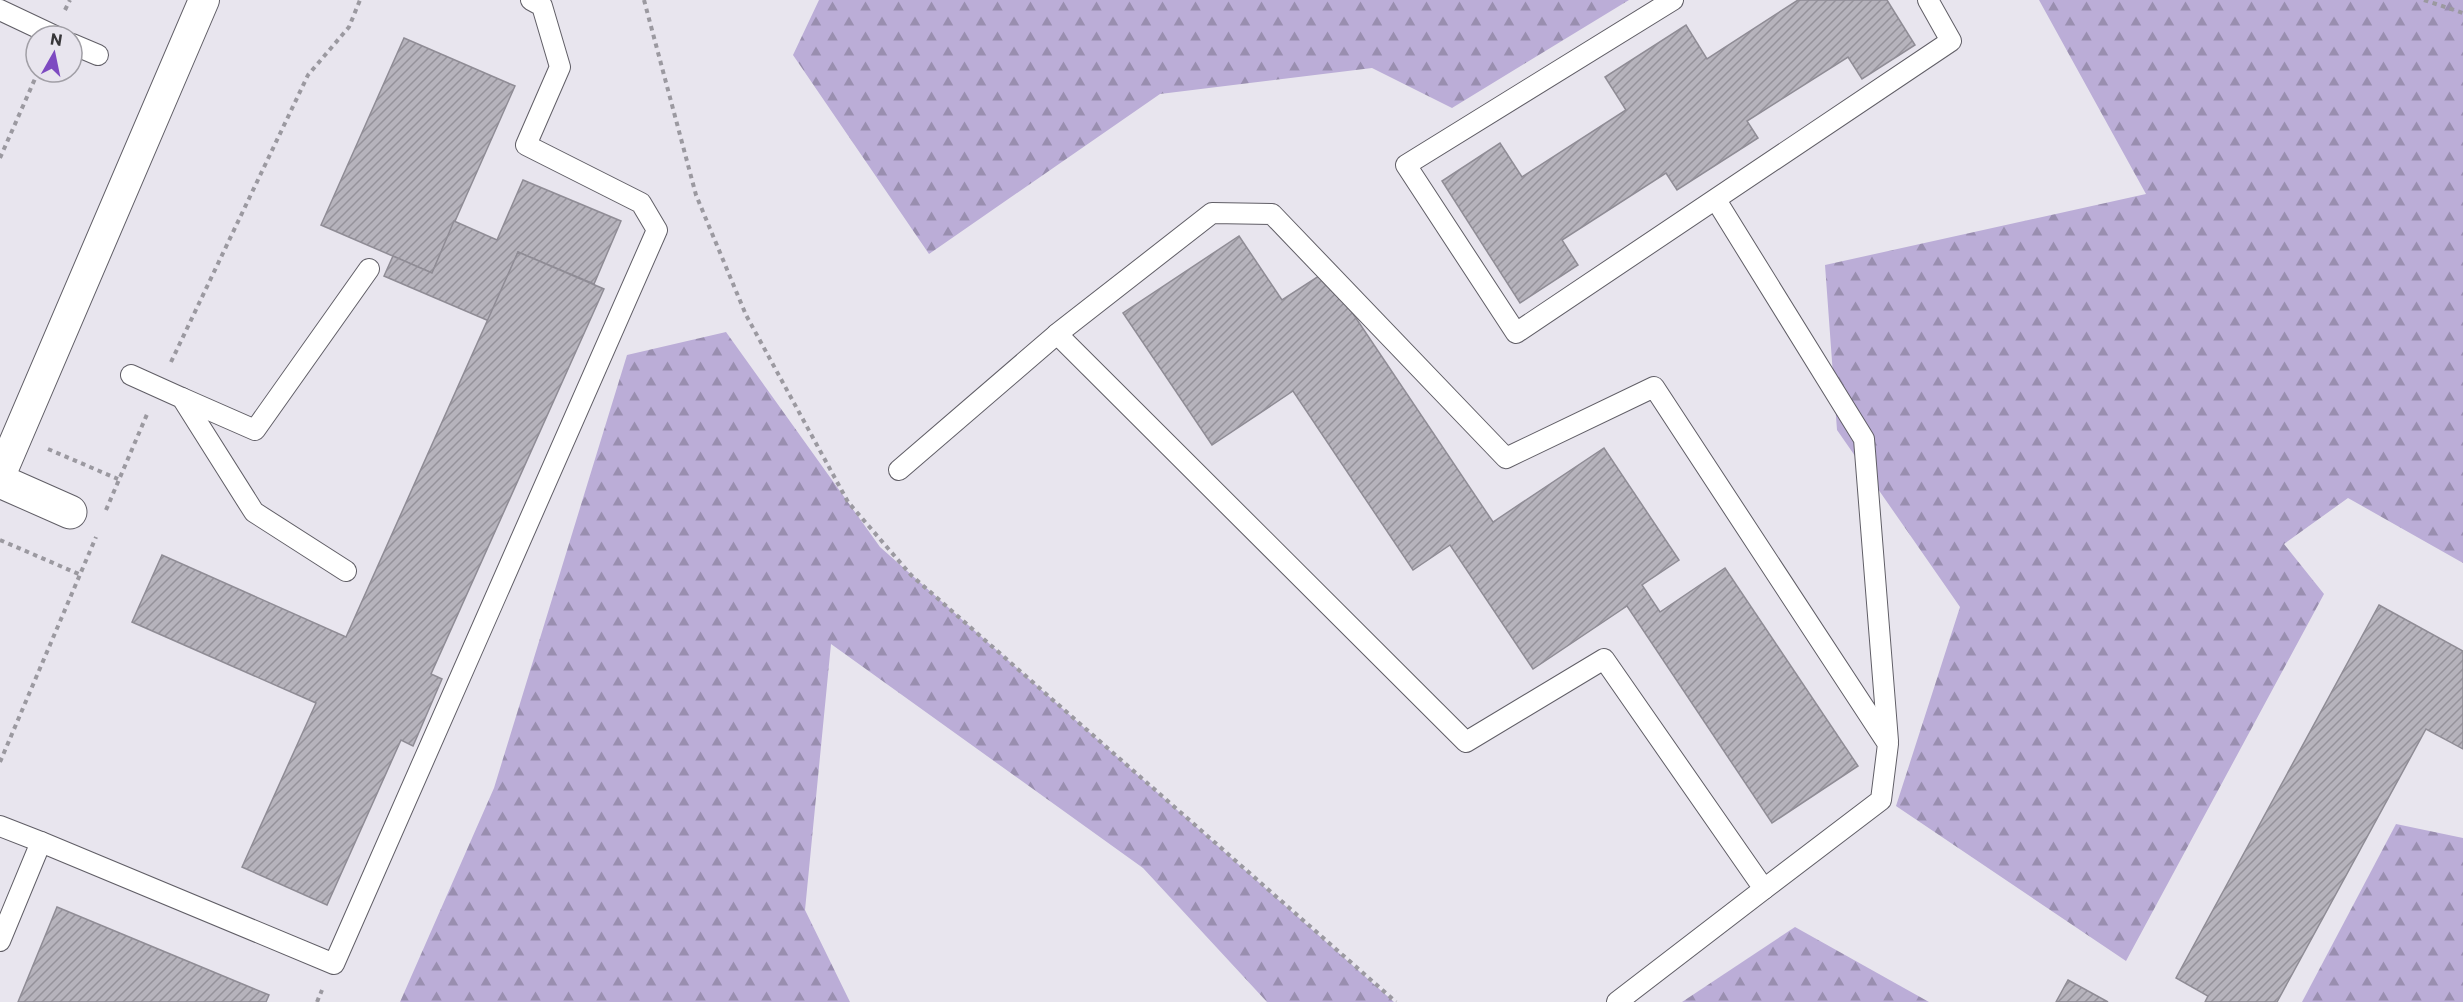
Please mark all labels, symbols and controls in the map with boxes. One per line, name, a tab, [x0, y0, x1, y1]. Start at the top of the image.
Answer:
north arrow	[24, 24, 84, 84]
text: N	[49, 28, 64, 49]

